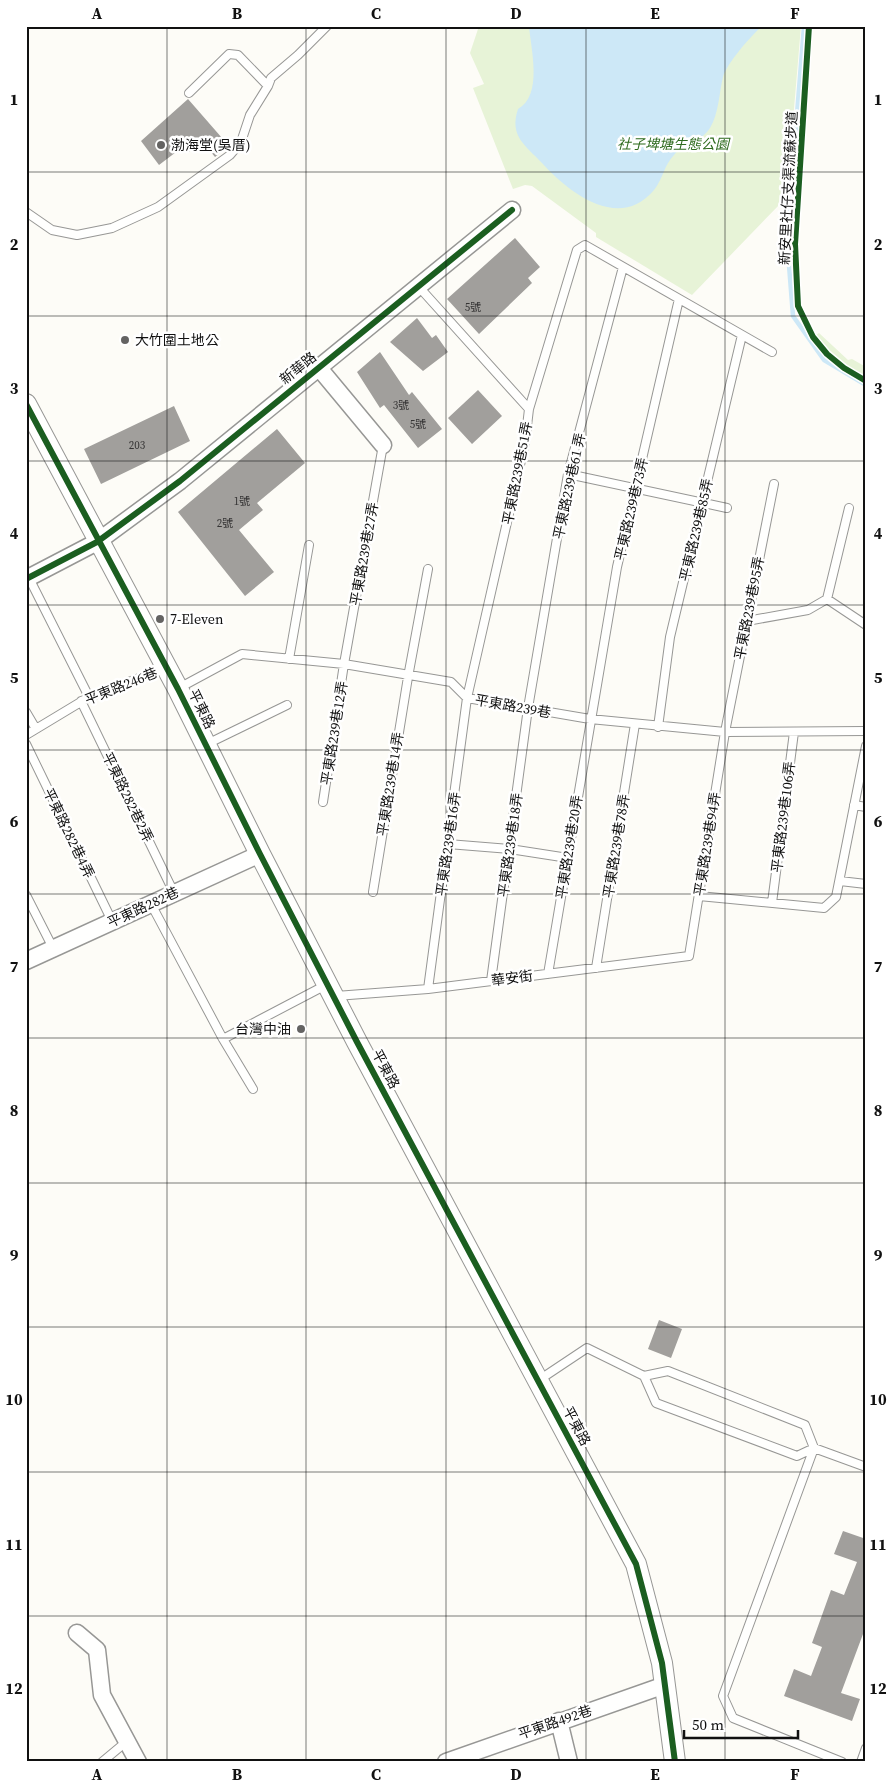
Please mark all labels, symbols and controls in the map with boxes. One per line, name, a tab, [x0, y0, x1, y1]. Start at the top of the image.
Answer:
text: A	[92, 2, 103, 24]
text: B	[232, 2, 243, 24]
text: C	[371, 2, 381, 24]
text: D	[510, 2, 522, 24]
text: E	[650, 2, 660, 24]
text: F	[790, 2, 800, 24]
text: 1	[10, 88, 18, 110]
text: 1	[874, 88, 882, 110]
street label: 新安里社仔支渠流蘇步道	[774, 111, 802, 265]
park label: 社子埤塘生態公園	[617, 134, 731, 154]
place label: 渤海堂(吳厝)	[171, 135, 251, 155]
marker: 渤海堂(吳厝)	[155, 139, 167, 151]
text: 2	[10, 233, 19, 255]
text: 2	[874, 233, 883, 255]
house number: 5號	[465, 300, 481, 315]
place label: 大竹圍土地公	[135, 330, 219, 350]
marker: 大竹圍土地公	[119, 334, 131, 346]
street label: 新華路	[275, 347, 321, 389]
text: 3	[10, 377, 19, 399]
text: 3	[874, 377, 883, 399]
house number: 3號	[393, 398, 409, 413]
house number: 5號	[410, 417, 426, 432]
street label: 平東路239巷51弄	[497, 420, 537, 526]
street label: 平東路239巷61 弄	[548, 431, 590, 541]
house number: 203	[129, 438, 146, 453]
street label: 平東路239巷73弄	[609, 456, 653, 562]
street label: 平東路239巷85弄	[674, 477, 718, 583]
house number: 1號	[234, 494, 250, 509]
street label: 平東路239巷27弄	[345, 501, 383, 607]
house number: 2號	[217, 516, 233, 531]
text: 4	[10, 522, 19, 544]
text: 4	[874, 522, 883, 544]
street label: 平東路239巷95弄	[729, 555, 769, 661]
place label: 7-Eleven	[170, 609, 224, 629]
marker: 7-Eleven	[154, 613, 166, 625]
street label: 平東路246巷	[82, 662, 160, 710]
text: 5	[10, 666, 19, 688]
text: 5	[874, 666, 883, 688]
street label: 平東路239巷12弄	[316, 680, 352, 786]
street label: 平東路	[184, 686, 220, 732]
street label: 平東路239巷	[473, 689, 553, 723]
street label: 平東路239巷14弄	[372, 731, 408, 837]
street label: 平東路282巷2弄	[98, 749, 158, 845]
street label: 平東路239巷106弄	[766, 760, 800, 874]
street label: 平東路282巷4弄	[39, 785, 99, 881]
street label: 平東路239巷16弄	[431, 791, 465, 897]
street label: 平東路239巷94弄	[689, 791, 725, 897]
street label: 平東路239巷18弄	[493, 792, 527, 898]
street label: 平東路239巷78弄	[598, 793, 634, 899]
street label: 平東路239巷20弄	[551, 794, 587, 900]
text: 6	[10, 810, 19, 832]
text: 6	[874, 810, 883, 832]
street label: 平東路282巷	[104, 882, 182, 932]
text: 7	[10, 955, 19, 977]
text: 7	[874, 955, 883, 977]
street label: 華安街	[490, 966, 534, 990]
place label: 台灣中油	[235, 1019, 291, 1039]
marker: 台灣中油	[295, 1023, 307, 1035]
street label: 平東路	[367, 1046, 405, 1092]
text: 8	[10, 1099, 18, 1121]
text: 8	[874, 1099, 882, 1121]
text: 9	[10, 1244, 19, 1266]
text: 9	[874, 1244, 883, 1266]
text: 10	[5, 1388, 23, 1410]
text: 10	[869, 1388, 887, 1410]
street label: 平東路	[558, 1403, 596, 1449]
text: 11	[5, 1533, 23, 1555]
text: 11	[869, 1533, 887, 1555]
text: 12	[5, 1677, 23, 1699]
text: 12	[869, 1677, 887, 1699]
street label: 平東路492巷	[515, 1700, 595, 1744]
scale bar	[684, 1708, 798, 1740]
text: 50 m	[692, 1714, 724, 1735]
text: A	[92, 1763, 103, 1785]
text: B	[232, 1763, 243, 1785]
text: C	[371, 1763, 381, 1785]
text: D	[510, 1763, 522, 1785]
text: E	[650, 1763, 660, 1785]
text: F	[790, 1763, 800, 1785]

